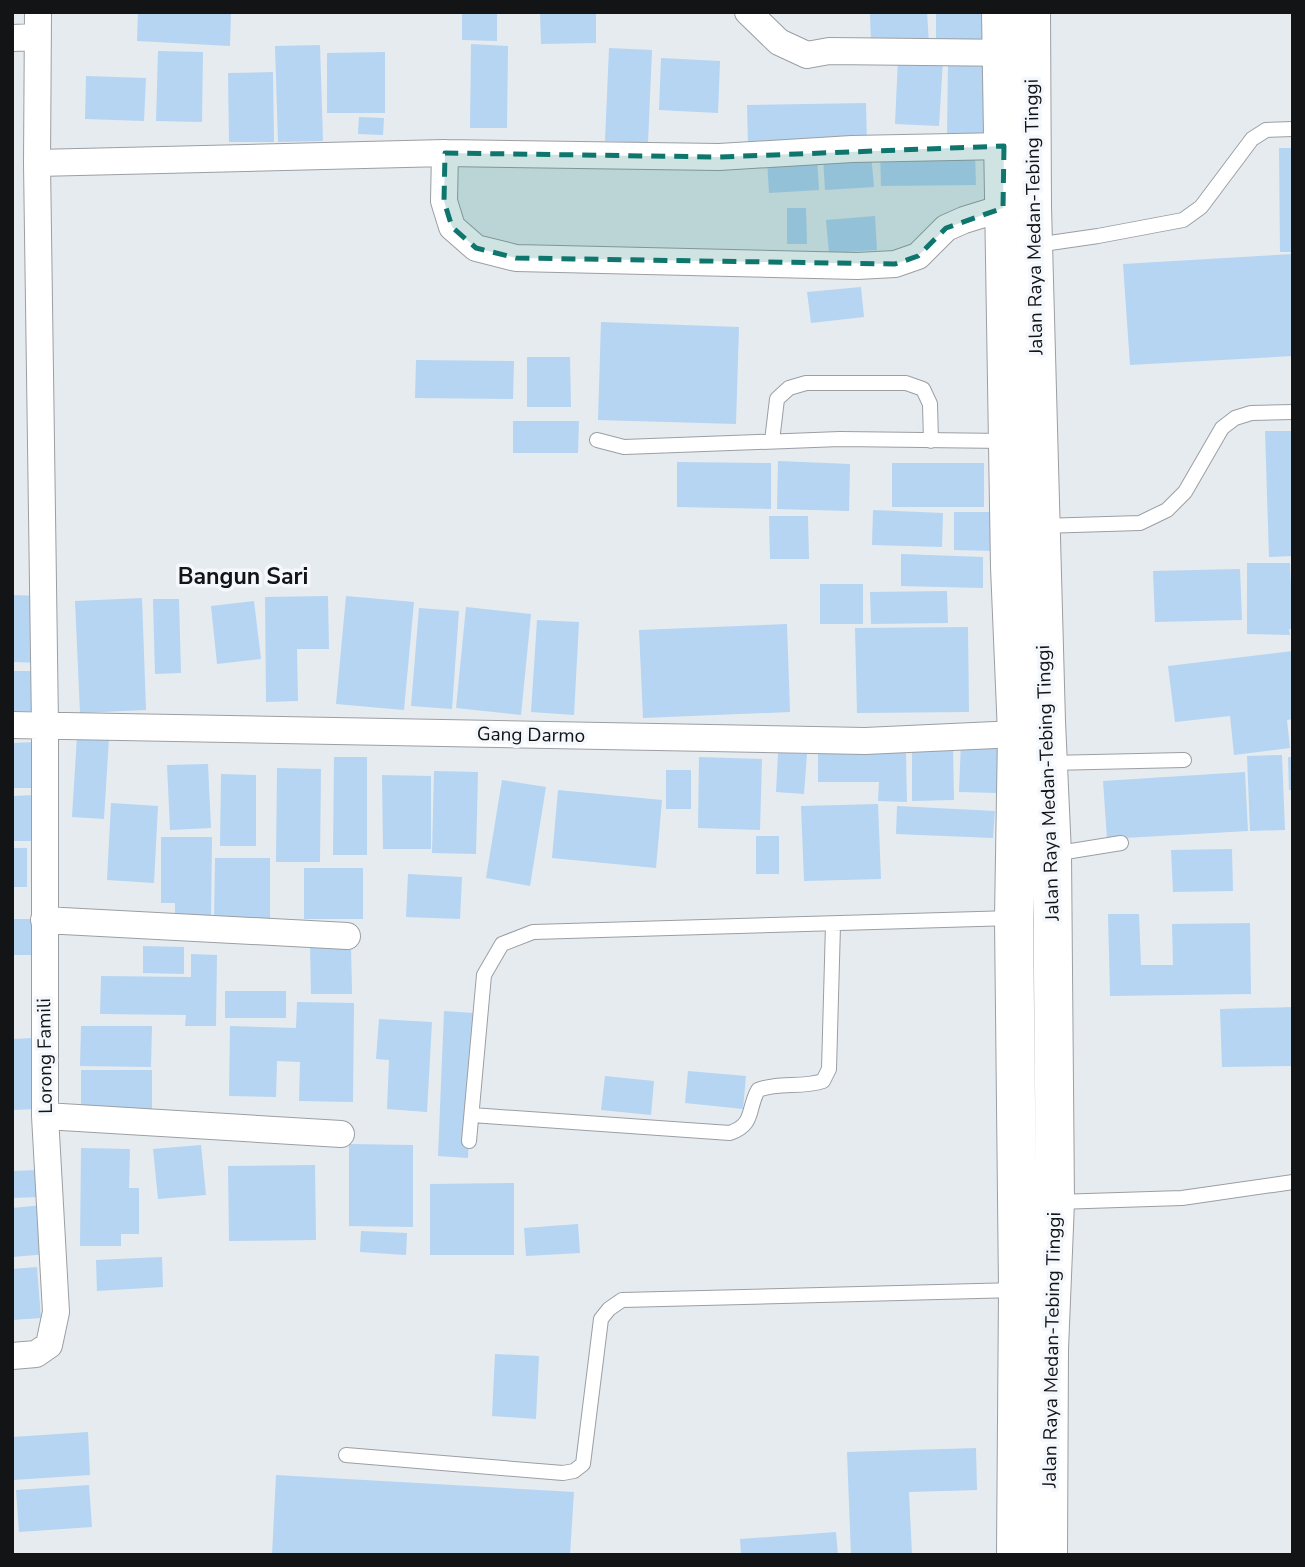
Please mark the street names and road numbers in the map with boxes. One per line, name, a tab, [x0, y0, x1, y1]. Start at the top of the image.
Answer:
street label: Jalan Raya Medan-Tebing Tinggi	[1019, 79, 1049, 356]
street label: Jalan Raya Medan-Tebing Tinggi	[1030, 645, 1066, 922]
street label: Gang Darmo	[477, 721, 585, 749]
street label: Lorong Famili	[31, 998, 59, 1114]
street label: Jalan Raya Medan-Tebing Tinggi	[1037, 1212, 1067, 1489]

